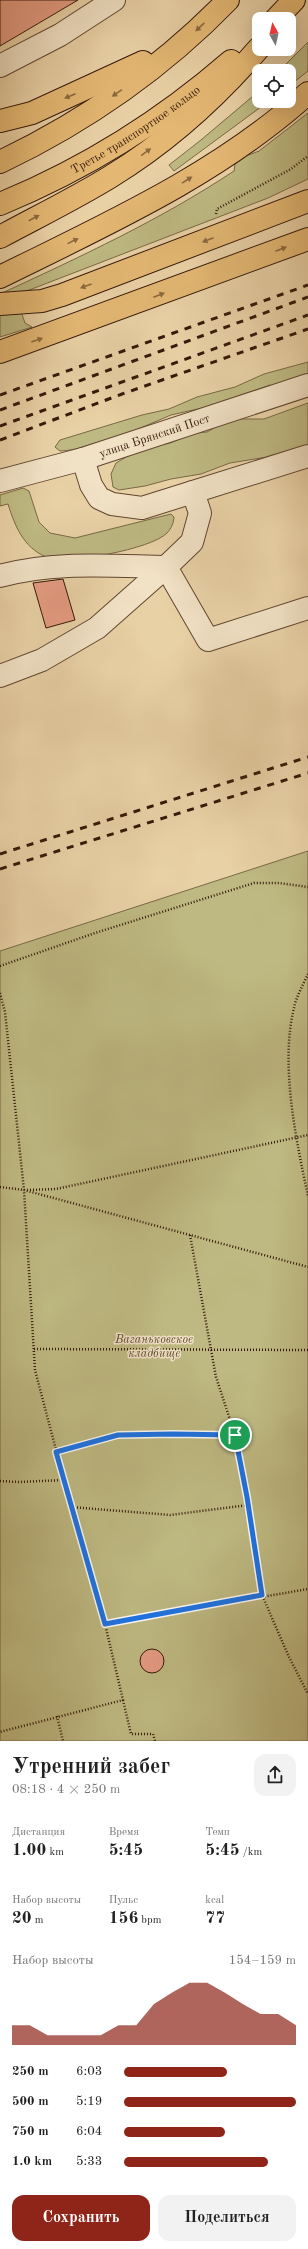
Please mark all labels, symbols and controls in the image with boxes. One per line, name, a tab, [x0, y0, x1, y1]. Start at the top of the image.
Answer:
north arrow	[252, 12, 296, 56]
map controls	[252, 12, 296, 108]
one-way arrow	[195, 22, 205, 31]
button: locate	[252, 64, 296, 108]
street label: Третье транспортное кольцо	[69, 84, 203, 177]
one-way arrow	[112, 89, 123, 97]
one-way arrow	[65, 93, 76, 99]
one-way arrow	[141, 148, 151, 156]
one-way arrow	[182, 176, 193, 184]
one-way arrow	[29, 215, 40, 222]
one-way arrow	[201, 237, 213, 243]
one-way arrow	[67, 238, 79, 244]
one-way arrow	[275, 246, 287, 252]
one-way arrow	[80, 283, 92, 289]
one-way arrow	[154, 292, 166, 298]
one-way arrow	[31, 337, 43, 343]
street label: улица Брянский Пост	[98, 413, 212, 460]
park label: Ваганьковское кладбище	[114, 1334, 193, 1360]
pin	[218, 1418, 252, 1452]
icon: arrive	[224, 1424, 246, 1446]
button: share	[254, 1754, 296, 1796]
text: Утренний забег	[12, 1756, 170, 1778]
text: 08:18 · 4 × 250 m	[12, 1783, 120, 1796]
text: Дистанция	[12, 1827, 65, 1838]
text: Время	[109, 1827, 139, 1838]
text: Темп	[205, 1827, 230, 1838]
text: 1.00	[12, 1842, 46, 1859]
text: 5:45	[109, 1842, 143, 1859]
text: 5:45	[205, 1842, 240, 1859]
text: km	[46, 1847, 64, 1858]
text: /km	[240, 1847, 262, 1858]
text: Набор высоты	[12, 1895, 81, 1906]
text: Пульс	[109, 1895, 138, 1906]
text: kcal	[205, 1895, 224, 1906]
text: 20	[12, 1910, 32, 1927]
text: 156	[109, 1910, 138, 1927]
text: 77	[205, 1910, 225, 1927]
text: m	[32, 1915, 44, 1926]
text: bpm	[138, 1915, 161, 1926]
text: Набор высоты	[12, 1954, 94, 1967]
text: 154–159 m	[229, 1954, 296, 1967]
text: 250 m	[12, 2065, 49, 2078]
text: 6:03	[76, 2065, 102, 2078]
text: 500 m	[12, 2095, 49, 2108]
text: 5:19	[76, 2095, 102, 2108]
text: 750 m	[12, 2125, 49, 2138]
text: 6:04	[76, 2125, 102, 2138]
text: 1.0 km	[12, 2155, 52, 2168]
text: 5:33	[76, 2155, 102, 2168]
button: Сохранить	[12, 2195, 150, 2241]
button: Поделиться	[158, 2195, 296, 2241]

